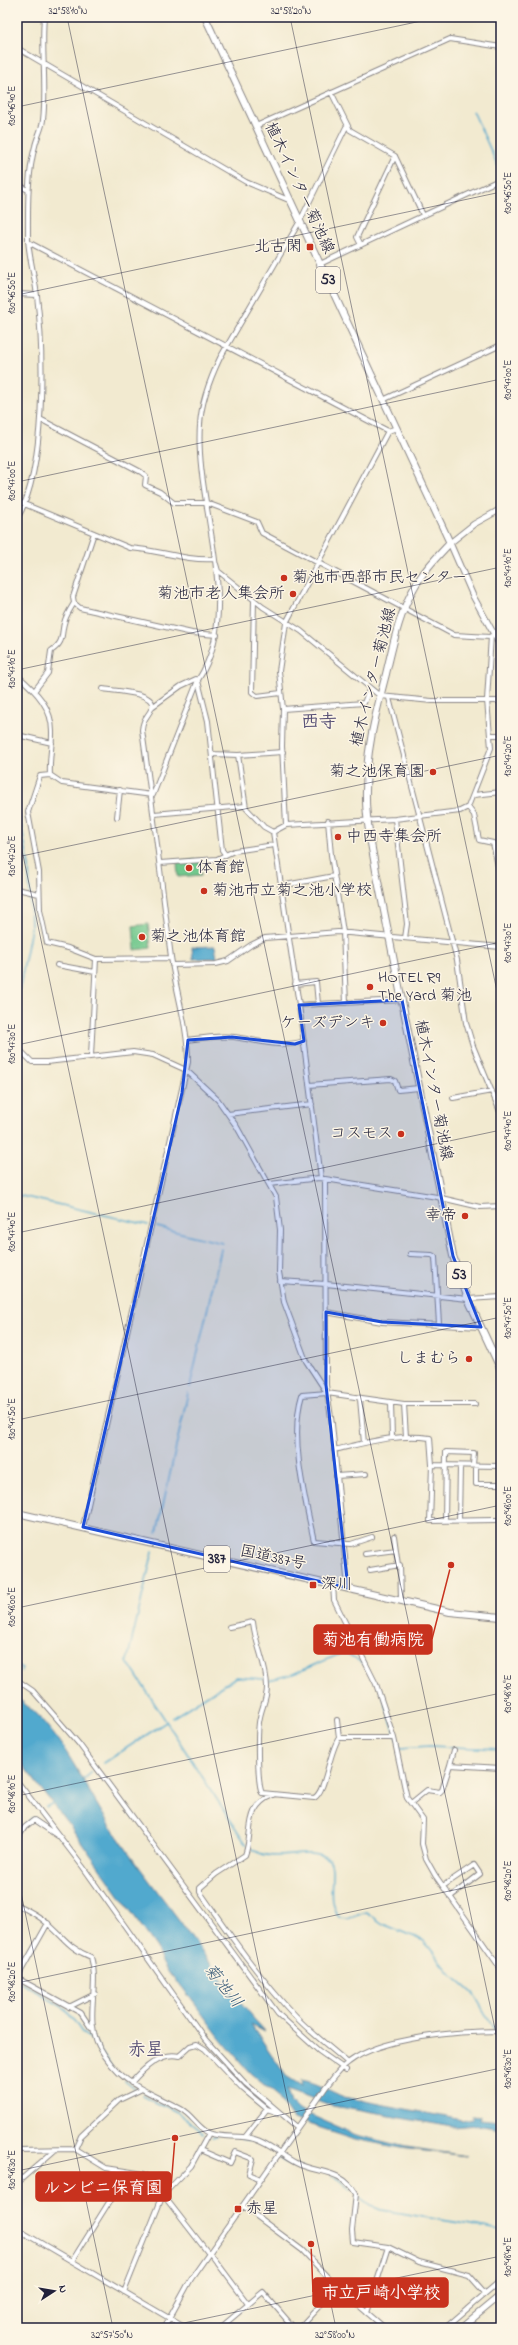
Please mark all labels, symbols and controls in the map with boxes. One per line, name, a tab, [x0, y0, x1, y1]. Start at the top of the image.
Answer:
text: 32°58'10"N	[49, 4, 88, 19]
text: 32°58'20"N	[271, 4, 312, 19]
text: 130°46'40"E	[5, 86, 20, 126]
street label: 植木インター菊池線	[258, 118, 340, 258]
text: 130°46'50"E	[501, 172, 516, 214]
place label: 北古閑	[254, 235, 302, 259]
marker: 北古閑	[305, 242, 315, 252]
road number: 53	[316, 267, 340, 293]
text: 130°46'50"E	[5, 272, 20, 314]
text: 130°47'00"E	[501, 360, 516, 400]
text: 130°47'00"E	[5, 461, 20, 501]
text: 130°47'10"E	[501, 548, 516, 588]
place label: 菊池市西部市民センター	[292, 566, 467, 590]
marker: 菊池市西部市民センター	[279, 573, 289, 583]
place label: 菊池市老人集会所	[157, 582, 285, 606]
marker: 菊池市老人集会所	[288, 589, 298, 599]
street label: 植木インター菊池線	[345, 605, 403, 749]
text: 130°47'10"E	[5, 649, 20, 689]
district label: 西寺	[301, 710, 337, 736]
text: 130°47'20"E	[501, 735, 516, 777]
place label: 菊之池保育園	[329, 760, 425, 784]
marker: 菊之池保育園	[428, 767, 438, 777]
place label: 中西寺集会所	[346, 825, 442, 849]
marker: 中西寺集会所	[333, 832, 343, 842]
text: 130°47'20"E	[5, 835, 20, 877]
place label: 体育館	[197, 856, 245, 880]
marker: 体育館	[184, 863, 194, 873]
place label: 菊池市立菊之池小学校	[212, 879, 372, 903]
marker: 菊池市立菊之池小学校	[199, 886, 209, 896]
text: 130°47'30"E	[501, 923, 516, 963]
place label: 菊之池体育館	[150, 925, 246, 949]
marker: 菊之池体育館	[137, 932, 147, 942]
place label: HOTEL R9 The Yard 菊池	[378, 966, 472, 1008]
marker: HOTEL R9 The Yard 菊池	[365, 982, 375, 992]
place label: ケーズデンキ	[280, 1011, 375, 1035]
street label: 植木インター菊池線	[408, 1017, 458, 1163]
marker: ケーズデンキ	[378, 1018, 388, 1028]
text: 130°47'30"E	[5, 1024, 20, 1064]
text: 130°47'40"E	[501, 1111, 516, 1151]
place label: コスモス	[330, 1122, 393, 1146]
marker: コスモス	[396, 1129, 406, 1139]
place label: 幸帝	[425, 1204, 457, 1228]
marker: 幸帝	[460, 1211, 470, 1221]
text: 130°47'40"E	[5, 1212, 20, 1252]
road number: 53	[447, 1262, 471, 1288]
text: 130°47'50"E	[501, 1297, 516, 1339]
place label: しまむら	[397, 1347, 461, 1371]
marker: しまむら	[464, 1354, 474, 1364]
text: 130°47'50"E	[5, 1398, 20, 1440]
text: 130°48'00"E	[501, 1486, 516, 1526]
street label: 国道387号	[238, 1539, 308, 1577]
road number: 387	[204, 1546, 230, 1572]
place label: 深川	[321, 1573, 353, 1597]
marker: 深川	[308, 1580, 318, 1590]
text: 130°48'00"E	[5, 1587, 20, 1627]
callout: 菊池有働病院	[314, 1625, 432, 1654]
text: 菊池有働病院	[322, 1628, 424, 1653]
text: 130°48'10"E	[501, 1674, 516, 1714]
text: 130°48'10"E	[5, 1774, 20, 1814]
text: 130°48'20"E	[501, 1861, 516, 1901]
water label: 菊池川	[197, 1958, 249, 2014]
text: 130°48'20"E	[5, 1962, 20, 2002]
district label: 赤星	[128, 2038, 164, 2064]
text: 130°48'30"E	[501, 2049, 516, 2089]
text: 130°48'30"E	[5, 2150, 20, 2190]
callout: ルンビニ保育園	[36, 2172, 171, 2201]
text: ルンビニ保育園	[44, 2176, 163, 2201]
place label: 赤星	[246, 2197, 278, 2221]
marker: 赤星	[233, 2204, 243, 2214]
text: 130°48'40"E	[501, 2237, 516, 2277]
north arrow	[34, 2271, 74, 2311]
callout: 市立戸崎小学校	[313, 2278, 448, 2307]
text: 市立戸崎小学校	[322, 2281, 441, 2306]
text: N	[54, 2284, 71, 2294]
text: 32°57'50"N	[91, 2328, 133, 2343]
text: 32°58'00"N	[315, 2328, 355, 2343]

